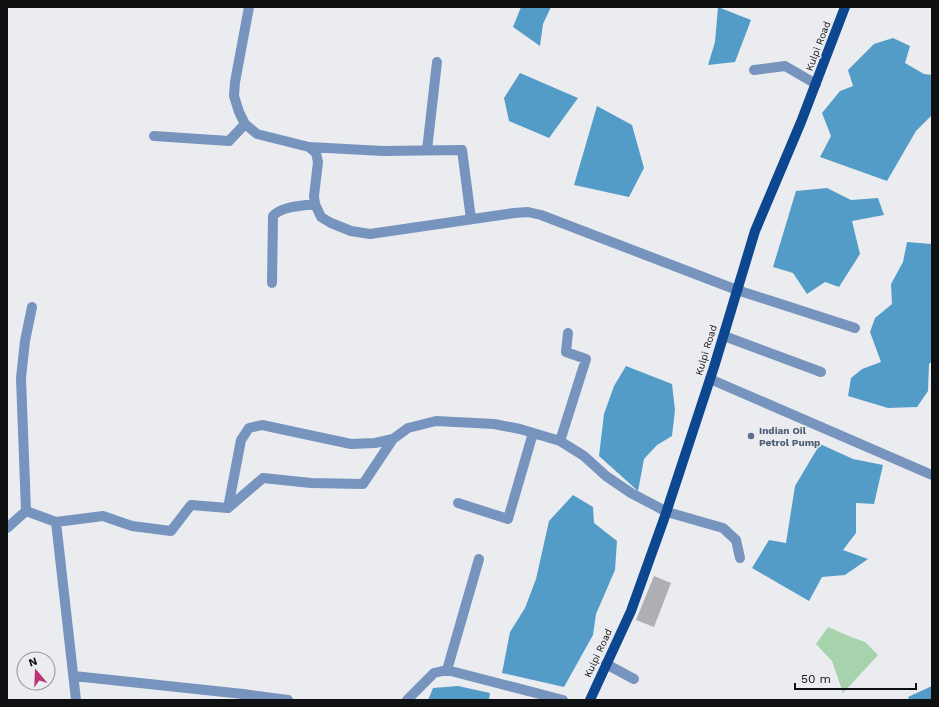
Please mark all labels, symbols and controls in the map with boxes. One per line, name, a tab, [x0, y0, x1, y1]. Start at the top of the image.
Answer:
street label: Kulpi Road	[803, 20, 833, 72]
street label: Kulpi Road	[693, 323, 719, 377]
place label: Indian Oil Petrol Pump	[759, 425, 820, 448]
marker: Indian Oil Petrol Pump	[746, 431, 756, 441]
street label: Kulpi Road	[582, 627, 614, 679]
north arrow	[16, 651, 56, 691]
text: N	[27, 655, 39, 669]
scale bar	[795, 665, 916, 691]
text: 50 m	[801, 672, 831, 686]

